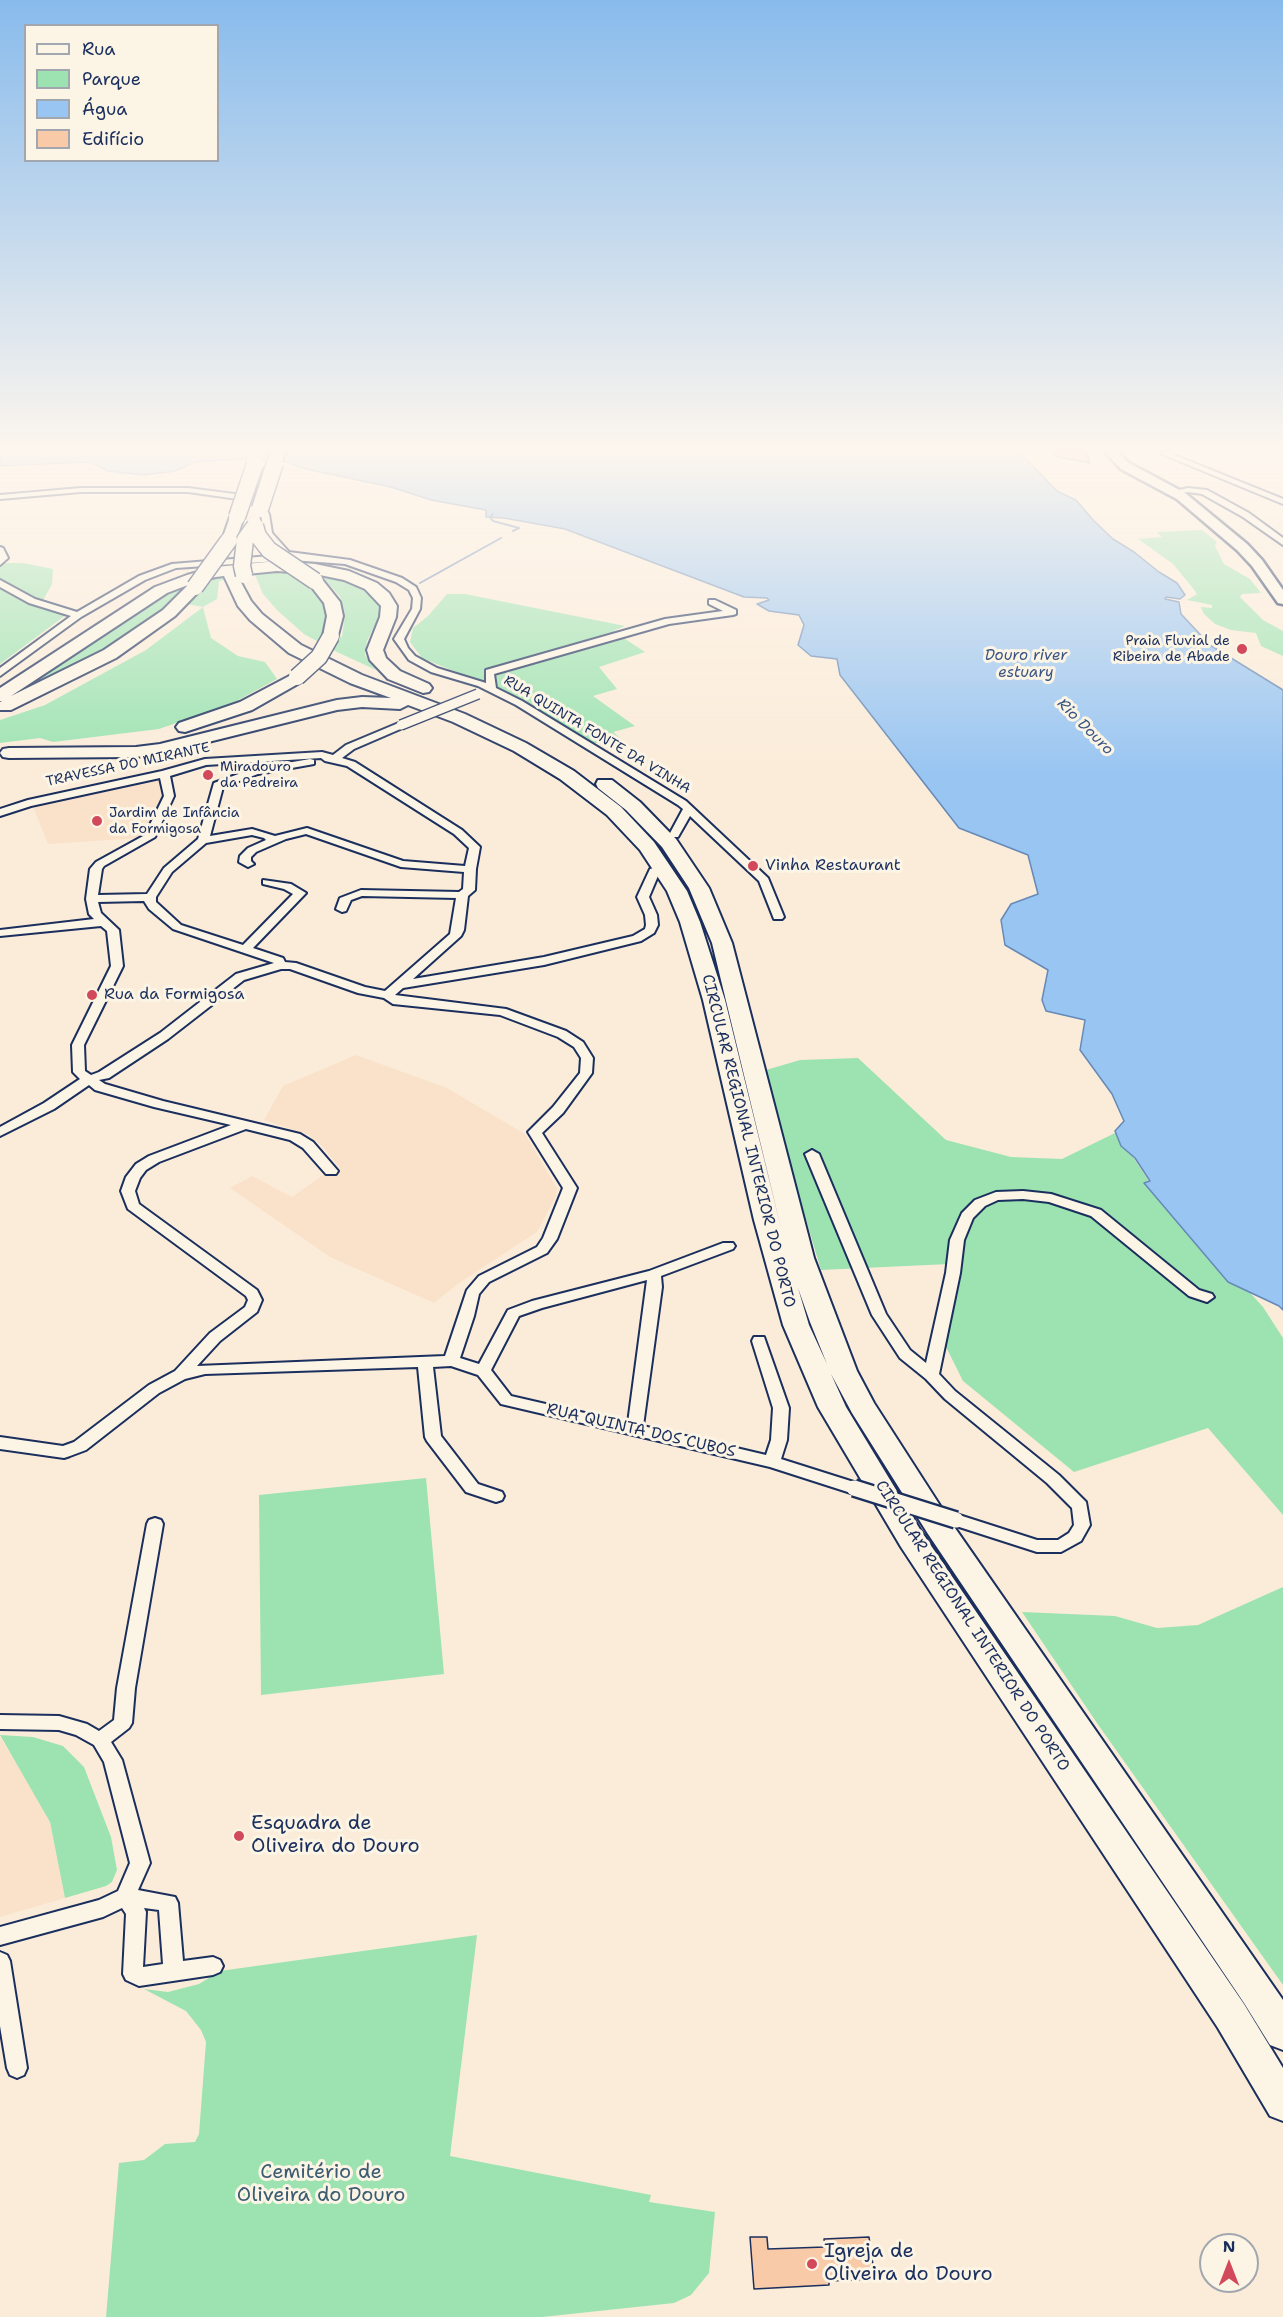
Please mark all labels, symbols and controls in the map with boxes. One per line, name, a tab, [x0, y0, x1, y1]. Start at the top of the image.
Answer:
legend	[24, 24, 219, 162]
text: Rua	[82, 37, 115, 61]
text: Parque	[82, 67, 141, 91]
text: Água	[82, 97, 127, 121]
text: Edifício	[82, 127, 144, 151]
place label: Praia Fluvial de Ribeira de Abade	[1113, 633, 1230, 666]
marker: Praia Fluvial de Ribeira de Abade	[1235, 642, 1249, 656]
water label: Douro river estuary	[985, 647, 1067, 682]
street label: RUA QUINTA FONTE DA VINHA	[501, 672, 693, 798]
water label: Rio Douro	[1053, 695, 1117, 759]
street label: TRAVESSA DO MIRANTE	[44, 739, 212, 791]
place label: Miradouro da Pedreira	[220, 759, 298, 792]
marker: Miradouro da Pedreira	[201, 768, 215, 782]
place label: Jardim de Infância da Formigosa	[109, 805, 239, 838]
marker: Jardim de Infância da Formigosa	[90, 814, 104, 828]
place label: Vinha Restaurant	[765, 856, 901, 876]
marker: Vinha Restaurant	[746, 859, 760, 873]
street label: CIRCULAR REGIONAL INTERIOR DO PORTO	[697, 972, 799, 1310]
place label: Rua da Formigosa	[104, 985, 244, 1005]
marker: Rua da Formigosa	[85, 988, 99, 1002]
street label: RUA QUINTA DOS CUBOS	[544, 1400, 738, 1462]
street label: CIRCULAR REGIONAL INTERIOR DO PORTO	[871, 1477, 1073, 1775]
place label: Esquadra de Oliveira do Douro	[251, 1812, 420, 1859]
marker: Esquadra de Oliveira do Douro	[232, 1829, 246, 1843]
park label: Cemitério de Oliveira do Douro	[237, 2161, 405, 2208]
north arrow	[1199, 2233, 1259, 2293]
text: N	[1223, 2236, 1235, 2257]
place label: Igreja de Oliveira do Douro	[824, 2240, 993, 2287]
marker: Igreja de Oliveira do Douro	[805, 2257, 819, 2271]

